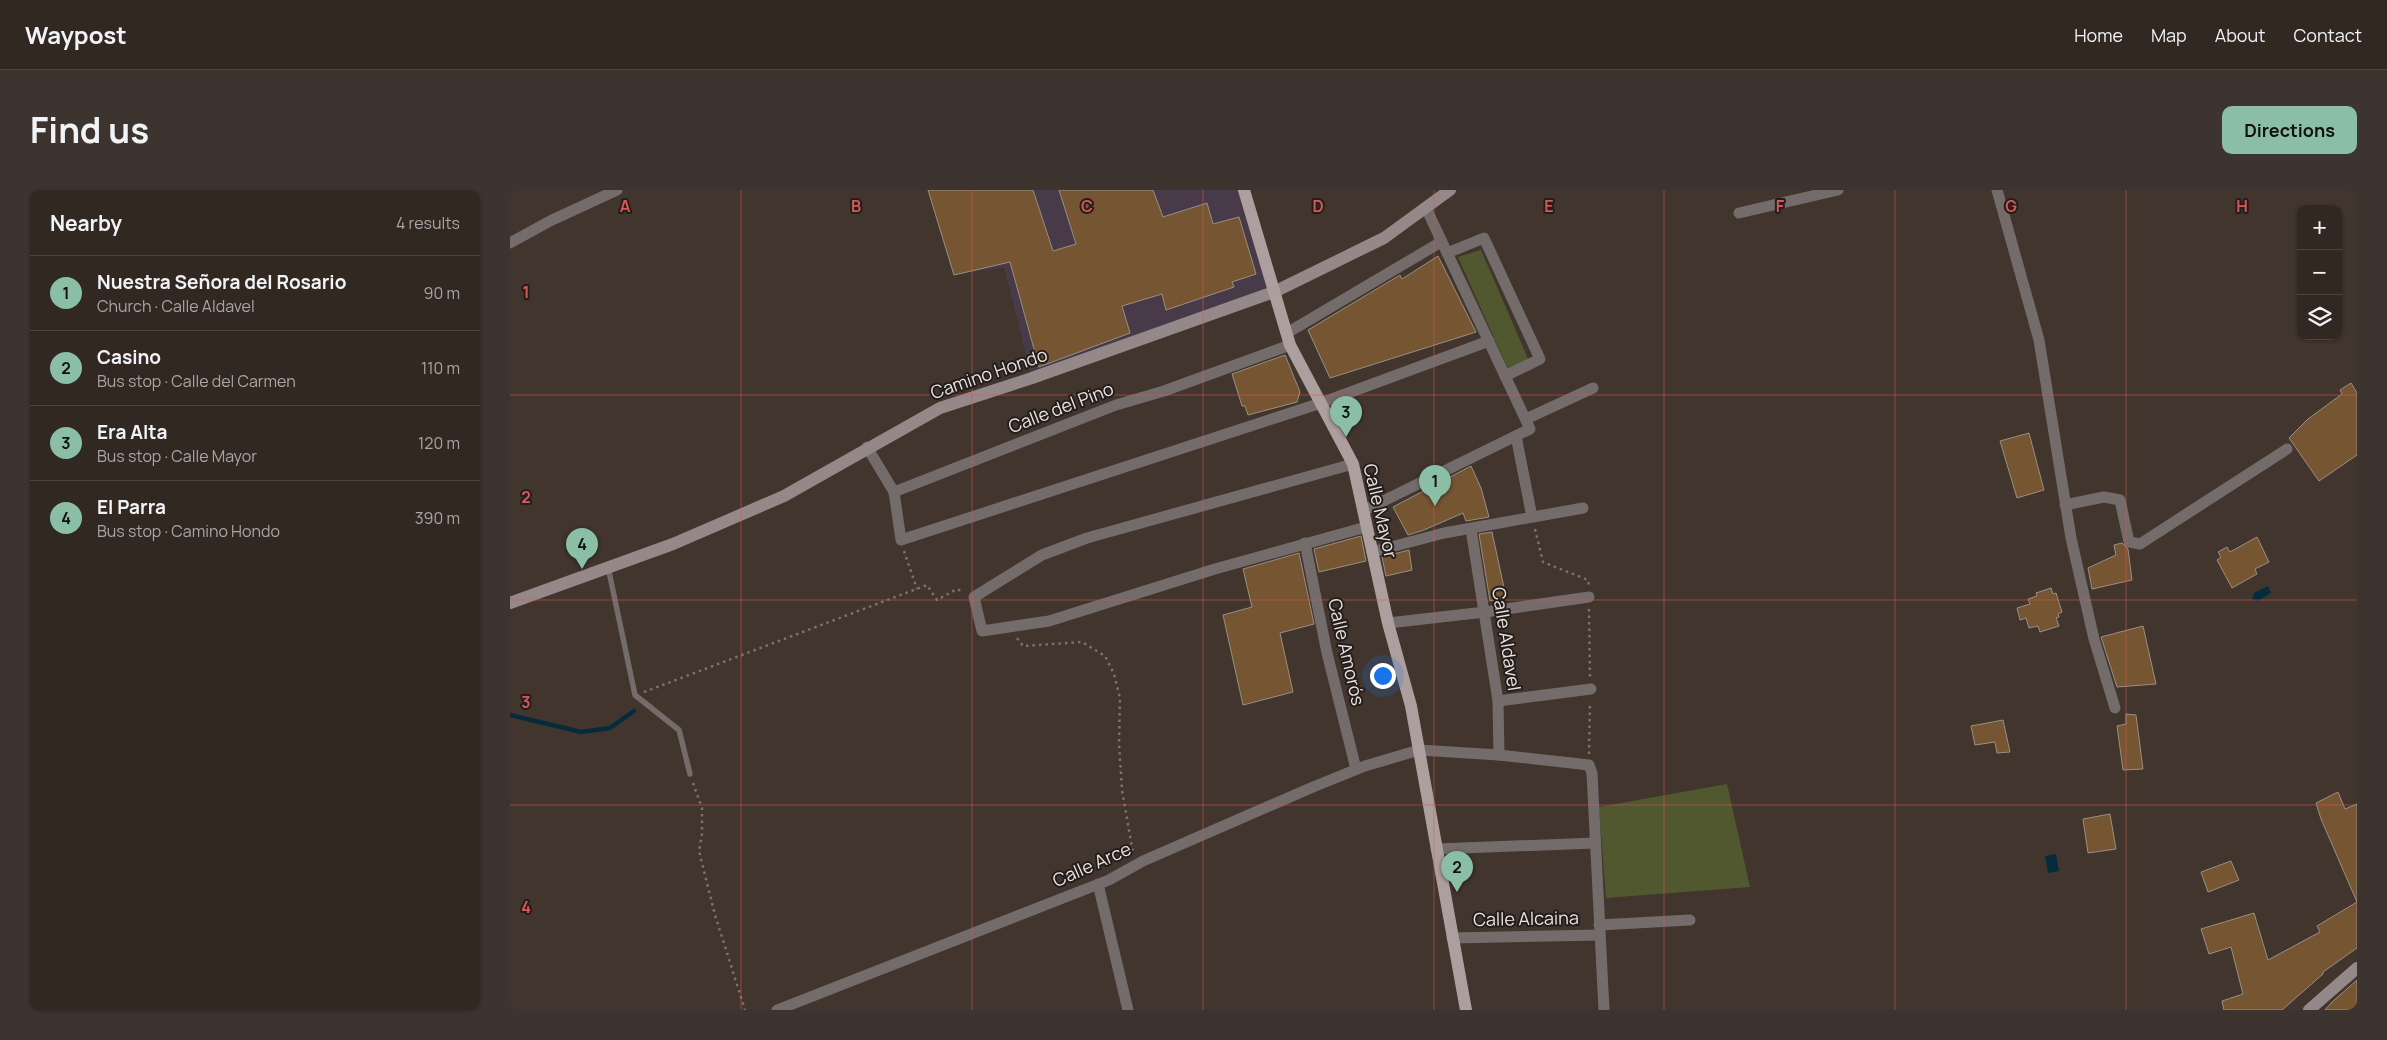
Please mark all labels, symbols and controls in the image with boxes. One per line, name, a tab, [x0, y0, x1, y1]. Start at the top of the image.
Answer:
text: Waypost	[25, 18, 127, 51]
text: Home	[2074, 23, 2123, 47]
text: Map	[2151, 23, 2187, 47]
text: About	[2215, 23, 2265, 47]
text: Contact	[2293, 23, 2362, 47]
text: Find us	[30, 106, 149, 154]
button: Directions	[2222, 106, 2357, 154]
text: A	[620, 195, 631, 217]
text: B	[851, 195, 861, 217]
text: C	[1081, 195, 1093, 217]
text: D	[1312, 195, 1324, 217]
text: E	[1544, 195, 1554, 217]
text: F	[1776, 195, 1785, 217]
text: G	[2005, 195, 2017, 217]
text: H	[2236, 195, 2248, 217]
map controls	[2297, 205, 2342, 340]
button: +	[2297, 205, 2342, 250]
text: Nearby	[50, 209, 122, 237]
text: 4 results	[396, 212, 460, 234]
button: −	[2297, 250, 2342, 295]
text: Nuestra Señora del Rosario	[97, 269, 346, 295]
text: 1	[522, 281, 530, 303]
text: 1	[62, 282, 70, 304]
text: 90 m	[424, 282, 460, 304]
text: Church · Calle Aldavel	[97, 295, 255, 317]
button: layers	[2297, 295, 2342, 340]
street label: Camino Hondo	[927, 342, 1050, 404]
text: Casino	[97, 344, 161, 370]
text: 2	[61, 357, 71, 379]
text: 110 m	[421, 357, 460, 379]
text: Bus stop · Calle del Carmen	[97, 370, 296, 392]
street label: Calle del Pino	[1005, 376, 1117, 438]
pin: 3	[1330, 396, 1362, 437]
text: Era Alta	[97, 419, 167, 445]
text: 3	[61, 432, 71, 454]
text: 120 m	[418, 432, 460, 454]
text: Bus stop · Calle Mayor	[97, 445, 257, 467]
street label: Calle Mayor	[1358, 461, 1404, 561]
pin: 1	[1419, 465, 1451, 506]
text: 2	[521, 486, 531, 508]
text: El Parra	[97, 494, 166, 520]
text: 4	[61, 507, 71, 529]
text: 390 m	[415, 507, 460, 529]
text: Bus stop · Camino Hondo	[97, 520, 280, 542]
pin: 4	[566, 528, 598, 569]
street label: Calle Aldavel	[1487, 585, 1527, 692]
street label: Calle Amorós	[1323, 596, 1371, 708]
your location	[1370, 663, 1396, 689]
text: 3	[521, 691, 531, 713]
street label: Calle Arce	[1049, 836, 1135, 892]
pin: 2	[1441, 851, 1473, 892]
text: 4	[521, 896, 531, 918]
street label: Calle Alcaina	[1473, 905, 1579, 931]

